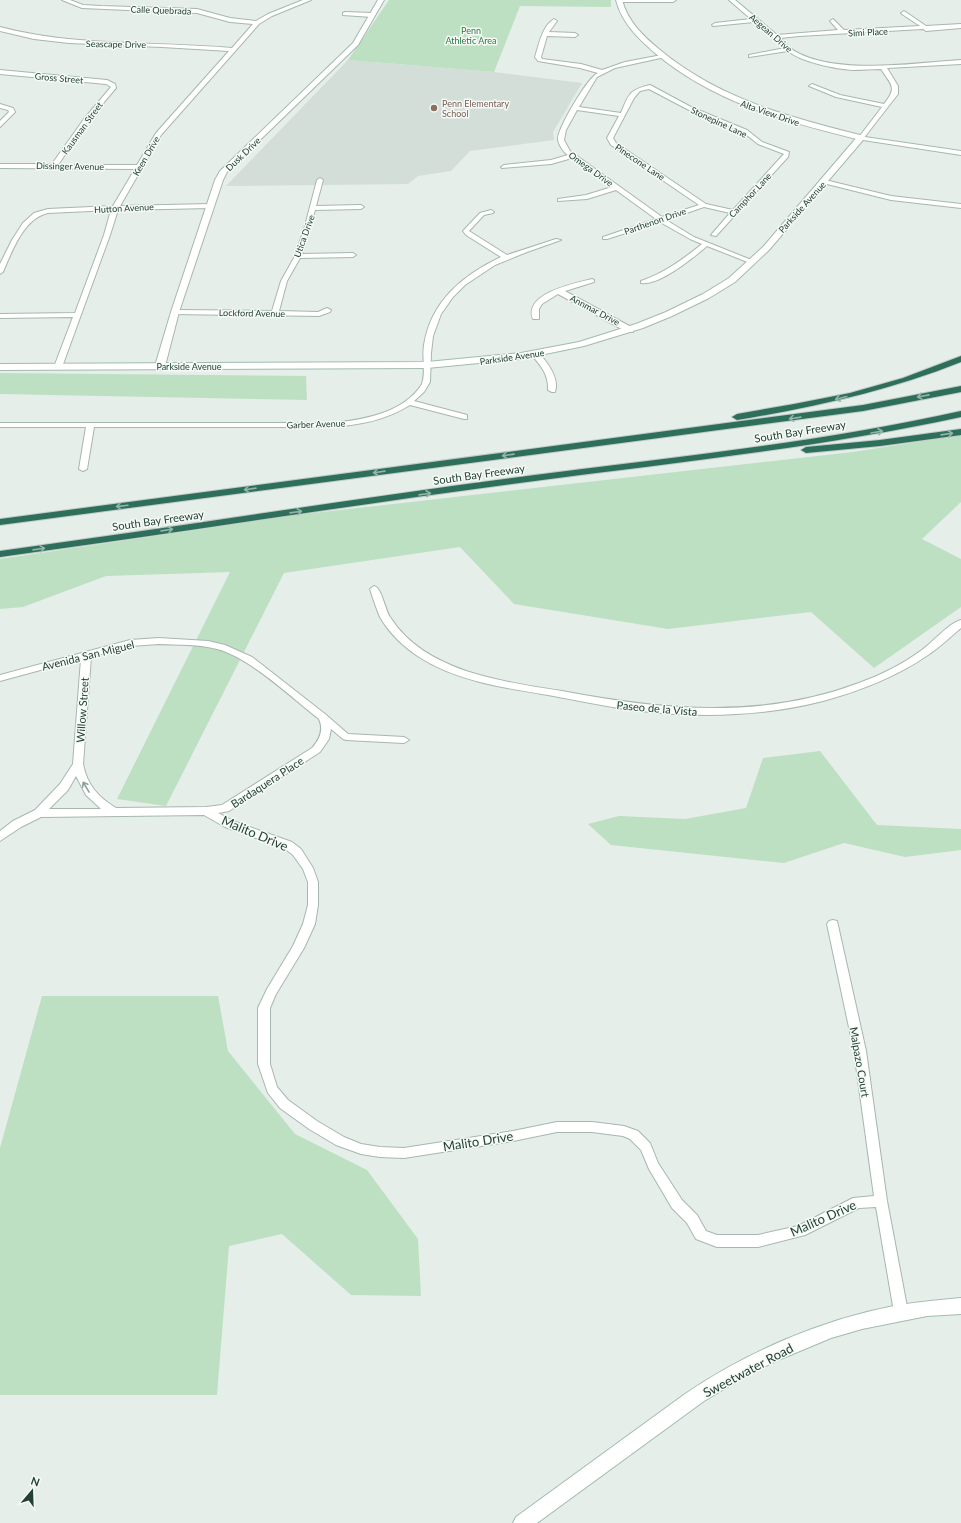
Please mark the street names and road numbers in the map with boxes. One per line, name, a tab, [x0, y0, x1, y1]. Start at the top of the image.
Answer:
street label: Calle Quebrada	[130, 3, 192, 17]
street label: Aegean Drive	[747, 11, 795, 55]
street label: Simi Place	[848, 25, 888, 39]
street label: Seascape Drive	[86, 38, 146, 50]
street label: Gross Street	[34, 70, 84, 86]
street label: Alta View Drive	[739, 98, 801, 128]
street label: Kausman Street	[59, 99, 105, 156]
street label: Stonepine Lane	[689, 104, 749, 140]
street label: Keen Drive	[130, 134, 162, 178]
street label: Dusk Drive	[223, 135, 263, 173]
street label: Pinecone Lane	[613, 141, 667, 183]
street label: Omega Drive	[567, 149, 616, 189]
street label: Dissinger Avenue	[36, 160, 104, 172]
street label: Camphor Lane	[726, 170, 774, 220]
street label: Parkside Avenue	[776, 179, 828, 235]
street label: Hutton Avenue	[94, 201, 154, 215]
street label: Parthenon Drive	[623, 205, 688, 237]
street label: Utica Drive	[291, 213, 317, 259]
street label: Annmar Drive	[568, 292, 622, 328]
street label: Lockford Avenue	[219, 307, 285, 319]
street label: Parkside Avenue	[479, 347, 545, 367]
street label: Parkside Avenue	[156, 361, 222, 372]
street label: Garber Avenue	[286, 417, 346, 431]
street label: South Bay Freeway	[753, 417, 847, 445]
street label: South Bay Freeway	[432, 461, 526, 487]
street label: South Bay Freeway	[111, 507, 205, 533]
street label: Avenida San Miguel	[40, 637, 136, 673]
street label: Willow Street	[73, 677, 91, 743]
street label: Paseo de la Vista	[616, 698, 698, 718]
street label: Bardaquera Place	[228, 754, 306, 810]
street label: Malito Drive	[219, 812, 291, 854]
street label: Malpazo Court	[847, 1026, 873, 1098]
street label: Malito Drive	[442, 1128, 514, 1154]
street label: Malito Drive	[787, 1196, 859, 1240]
street label: Sweetwater Road	[700, 1339, 796, 1401]

